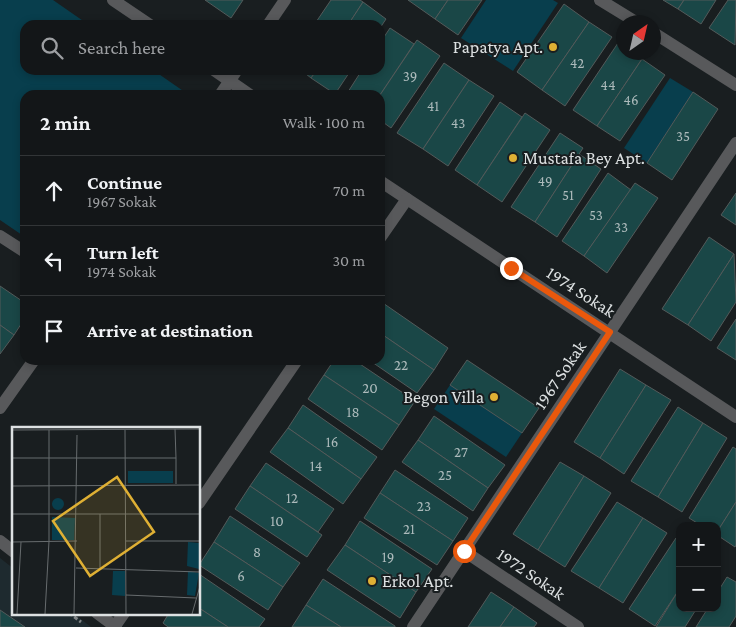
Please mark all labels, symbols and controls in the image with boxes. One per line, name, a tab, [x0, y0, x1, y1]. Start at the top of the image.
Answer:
north arrow	[616, 15, 661, 60]
search box	[20, 20, 385, 75]
icon: search	[38, 34, 66, 62]
text: Search here	[78, 37, 165, 58]
place label: Papatya Apt.	[453, 37, 543, 57]
marker: Papatya Apt.	[547, 41, 559, 53]
house number: 42	[570, 55, 584, 71]
house number: 39	[403, 68, 417, 84]
house number: 44	[600, 77, 616, 93]
house number: 46	[623, 92, 639, 108]
house number: 41	[427, 98, 439, 114]
text: 2 min	[40, 111, 91, 135]
text: Walk · 100 m	[283, 114, 365, 131]
house number: 43	[451, 115, 465, 131]
house number: 35	[676, 128, 690, 144]
place label: Mustafa Bey Apt.	[523, 148, 645, 168]
marker: Mustafa Bey Apt.	[507, 152, 519, 164]
text: Continue	[87, 172, 162, 193]
house number: 49	[537, 173, 553, 189]
icon: ahead	[40, 177, 68, 205]
text: 70 m	[333, 182, 365, 199]
house number: 51	[562, 187, 574, 203]
text: 1967 Sokak	[87, 193, 156, 210]
house number: 53	[589, 207, 603, 223]
house number: 33	[614, 219, 628, 235]
text: Turn left	[87, 242, 159, 263]
icon: left	[40, 247, 68, 275]
text: 30 m	[333, 252, 365, 269]
route end	[500, 257, 523, 280]
street label: 1974 Sokak	[543, 262, 619, 322]
text: 1974 Sokak	[87, 263, 156, 280]
icon: arrive	[40, 317, 68, 345]
text: Arrive at destination	[87, 320, 253, 341]
street label: 1967 Sokak	[530, 337, 590, 413]
house number: 22	[394, 357, 408, 373]
house number: 20	[362, 380, 378, 396]
place label: Begon Villa	[403, 387, 484, 407]
marker: Begon Villa	[488, 391, 500, 403]
house number: 18	[346, 404, 360, 420]
inset map	[12, 427, 200, 614]
house number: 16	[326, 434, 338, 450]
house number: 27	[454, 444, 468, 460]
house number: 14	[310, 458, 322, 474]
house number: 25	[438, 467, 452, 483]
house number: 12	[286, 490, 298, 506]
house number: 23	[417, 498, 431, 514]
house number: 10	[270, 513, 284, 529]
house number: 21	[403, 521, 415, 537]
map controls	[676, 522, 721, 612]
button: +	[676, 522, 721, 567]
route start	[453, 540, 476, 563]
house number: 8	[253, 544, 261, 560]
street label: 1972 Sokak	[493, 544, 569, 604]
house number: 19	[382, 549, 394, 565]
button: −	[676, 567, 721, 612]
house number: 6	[237, 568, 245, 584]
place label: Erkol Apt.	[382, 571, 453, 591]
marker: Erkol Apt.	[366, 575, 378, 587]

